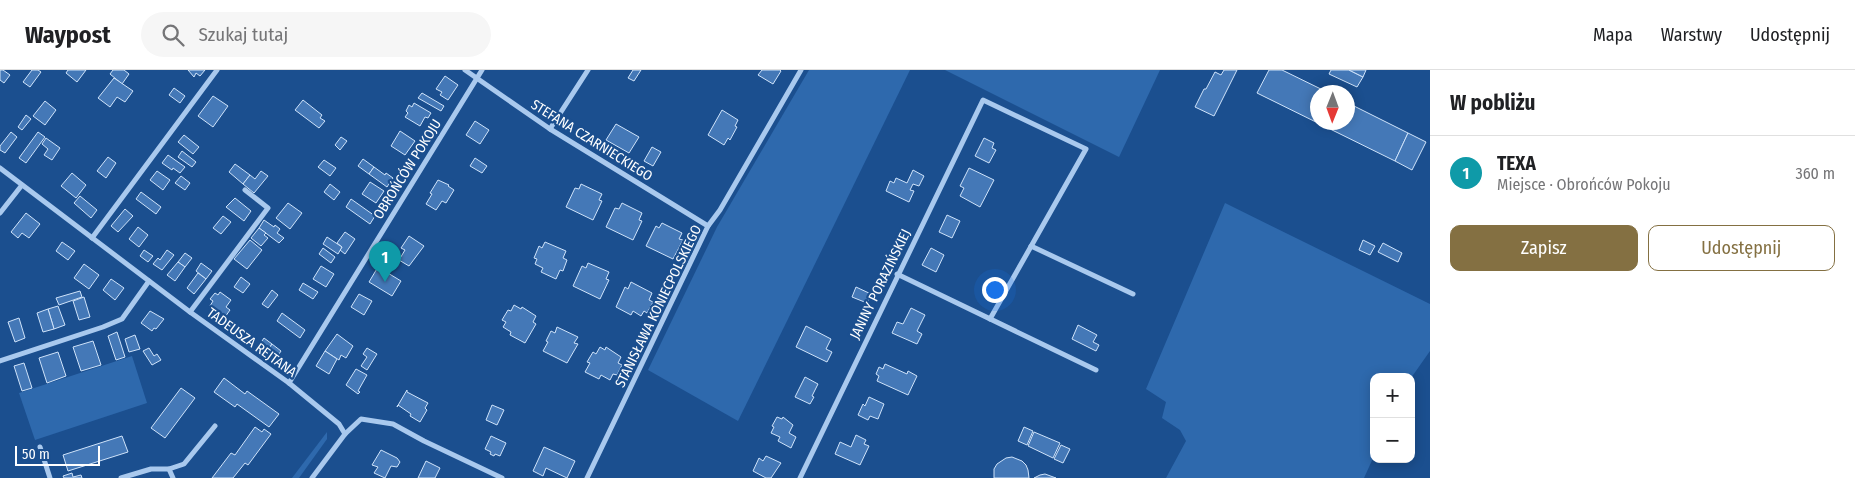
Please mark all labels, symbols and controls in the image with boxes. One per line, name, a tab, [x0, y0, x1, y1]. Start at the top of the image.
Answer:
search box	[141, 12, 491, 57]
text: Waypost	[25, 21, 111, 49]
icon: search	[159, 21, 187, 49]
text: Szukaj tutaj	[199, 23, 288, 46]
text: Mapa	[1593, 24, 1633, 46]
text: Warstwy	[1661, 24, 1722, 46]
text: Udostępnij	[1750, 24, 1830, 46]
north arrow	[1310, 85, 1355, 130]
text: W pobliżu	[1450, 90, 1535, 116]
street label: STEFANA CZARNIECKIEGO	[528, 96, 656, 185]
street label: OBROŃCÓW POKOJU	[369, 116, 445, 222]
text: TEXA	[1497, 152, 1536, 175]
text: 1	[1463, 164, 1469, 183]
text: 360 m	[1795, 164, 1835, 183]
text: Miejsce · Obrońców Pokoju	[1497, 175, 1671, 194]
street label: STANISŁAWA KONIECPOLSKIEGO	[612, 222, 705, 390]
button: Zapisz	[1450, 225, 1638, 271]
button: Udostępnij	[1648, 225, 1835, 271]
street label: JANINY PORAZIŃSKIEJ	[846, 226, 914, 342]
pin: 1	[369, 241, 401, 282]
your location	[982, 277, 1008, 303]
street label: TADEUSZA REJTANA	[203, 304, 300, 381]
map controls	[1370, 373, 1415, 463]
button: +	[1370, 373, 1415, 418]
button: −	[1370, 418, 1415, 463]
scale bar	[15, 443, 100, 466]
text: 50 m	[22, 446, 50, 463]

